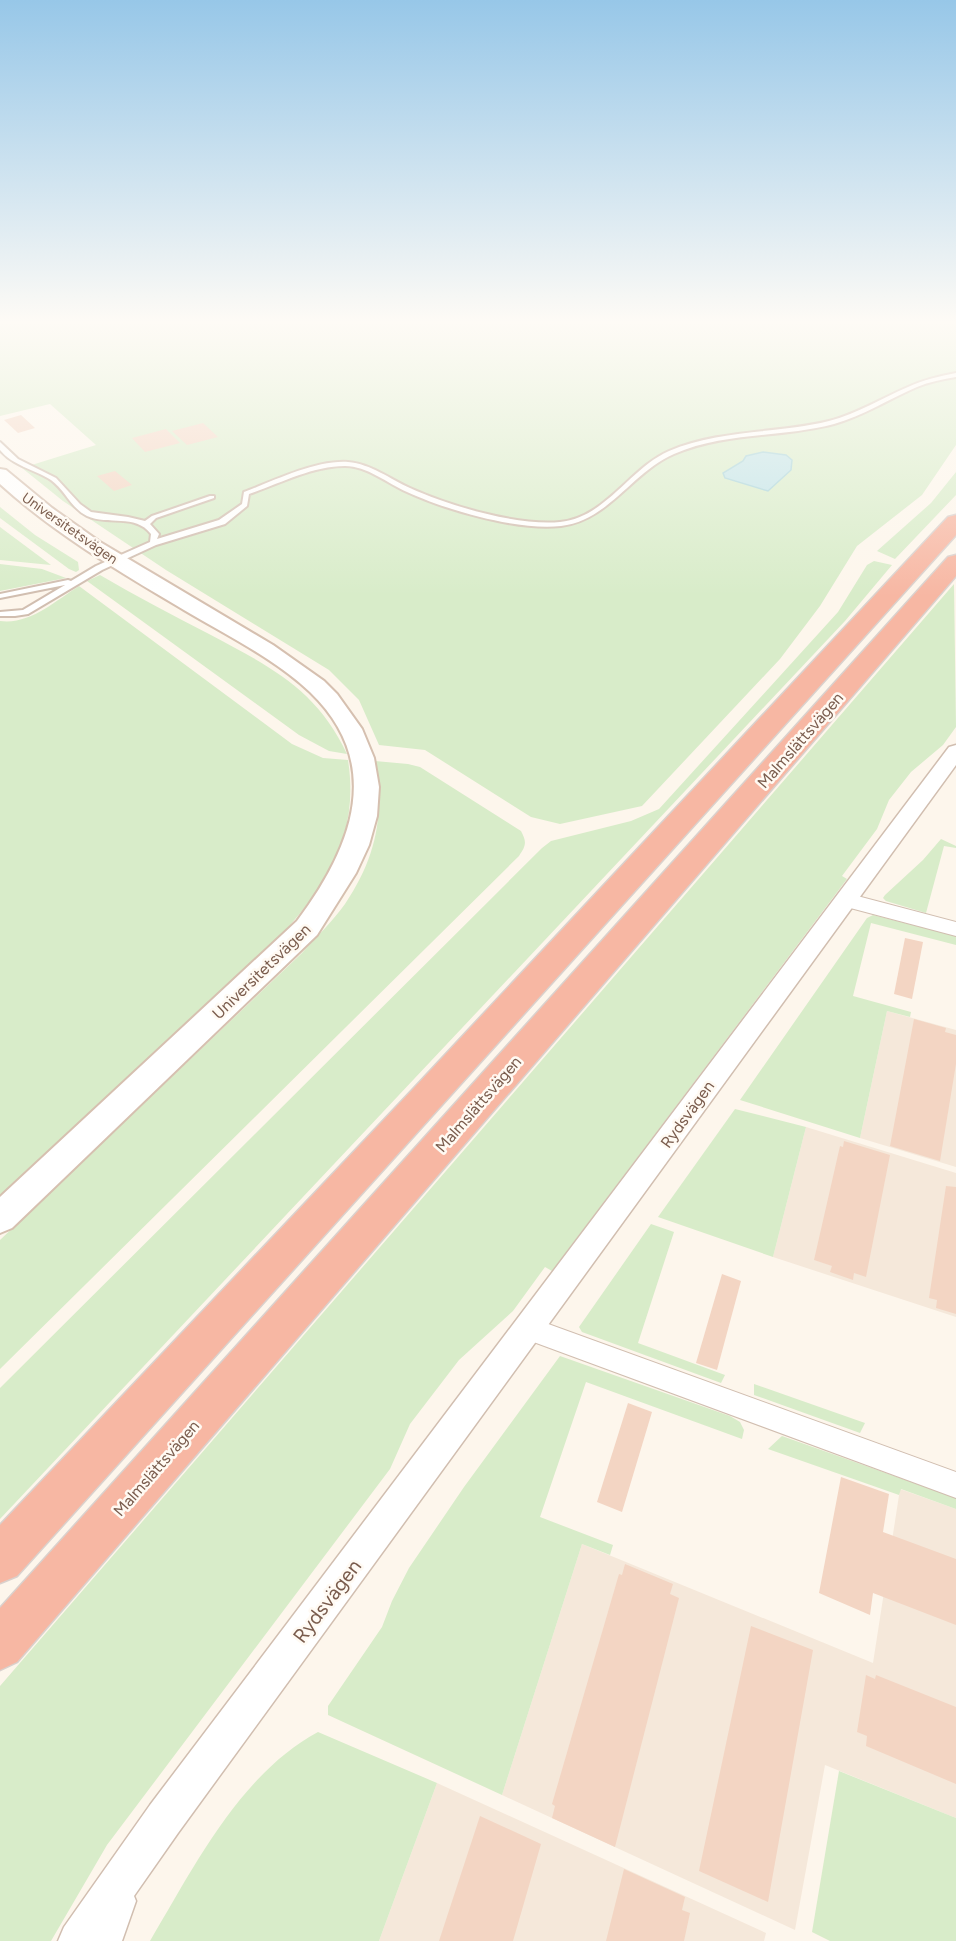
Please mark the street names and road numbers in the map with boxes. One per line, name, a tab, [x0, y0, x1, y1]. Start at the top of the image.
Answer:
street label: Universitetsvägen	[19, 489, 121, 568]
street label: Malmslättsvägen	[754, 688, 847, 792]
street label: Universitetsvägen	[208, 920, 314, 1023]
street label: Malmslättsvägen	[432, 1052, 525, 1156]
street label: Rydsvägen	[657, 1077, 718, 1152]
street label: Malmslättsvägen	[110, 1416, 203, 1520]
street label: Rydsvägen	[288, 1555, 366, 1647]

